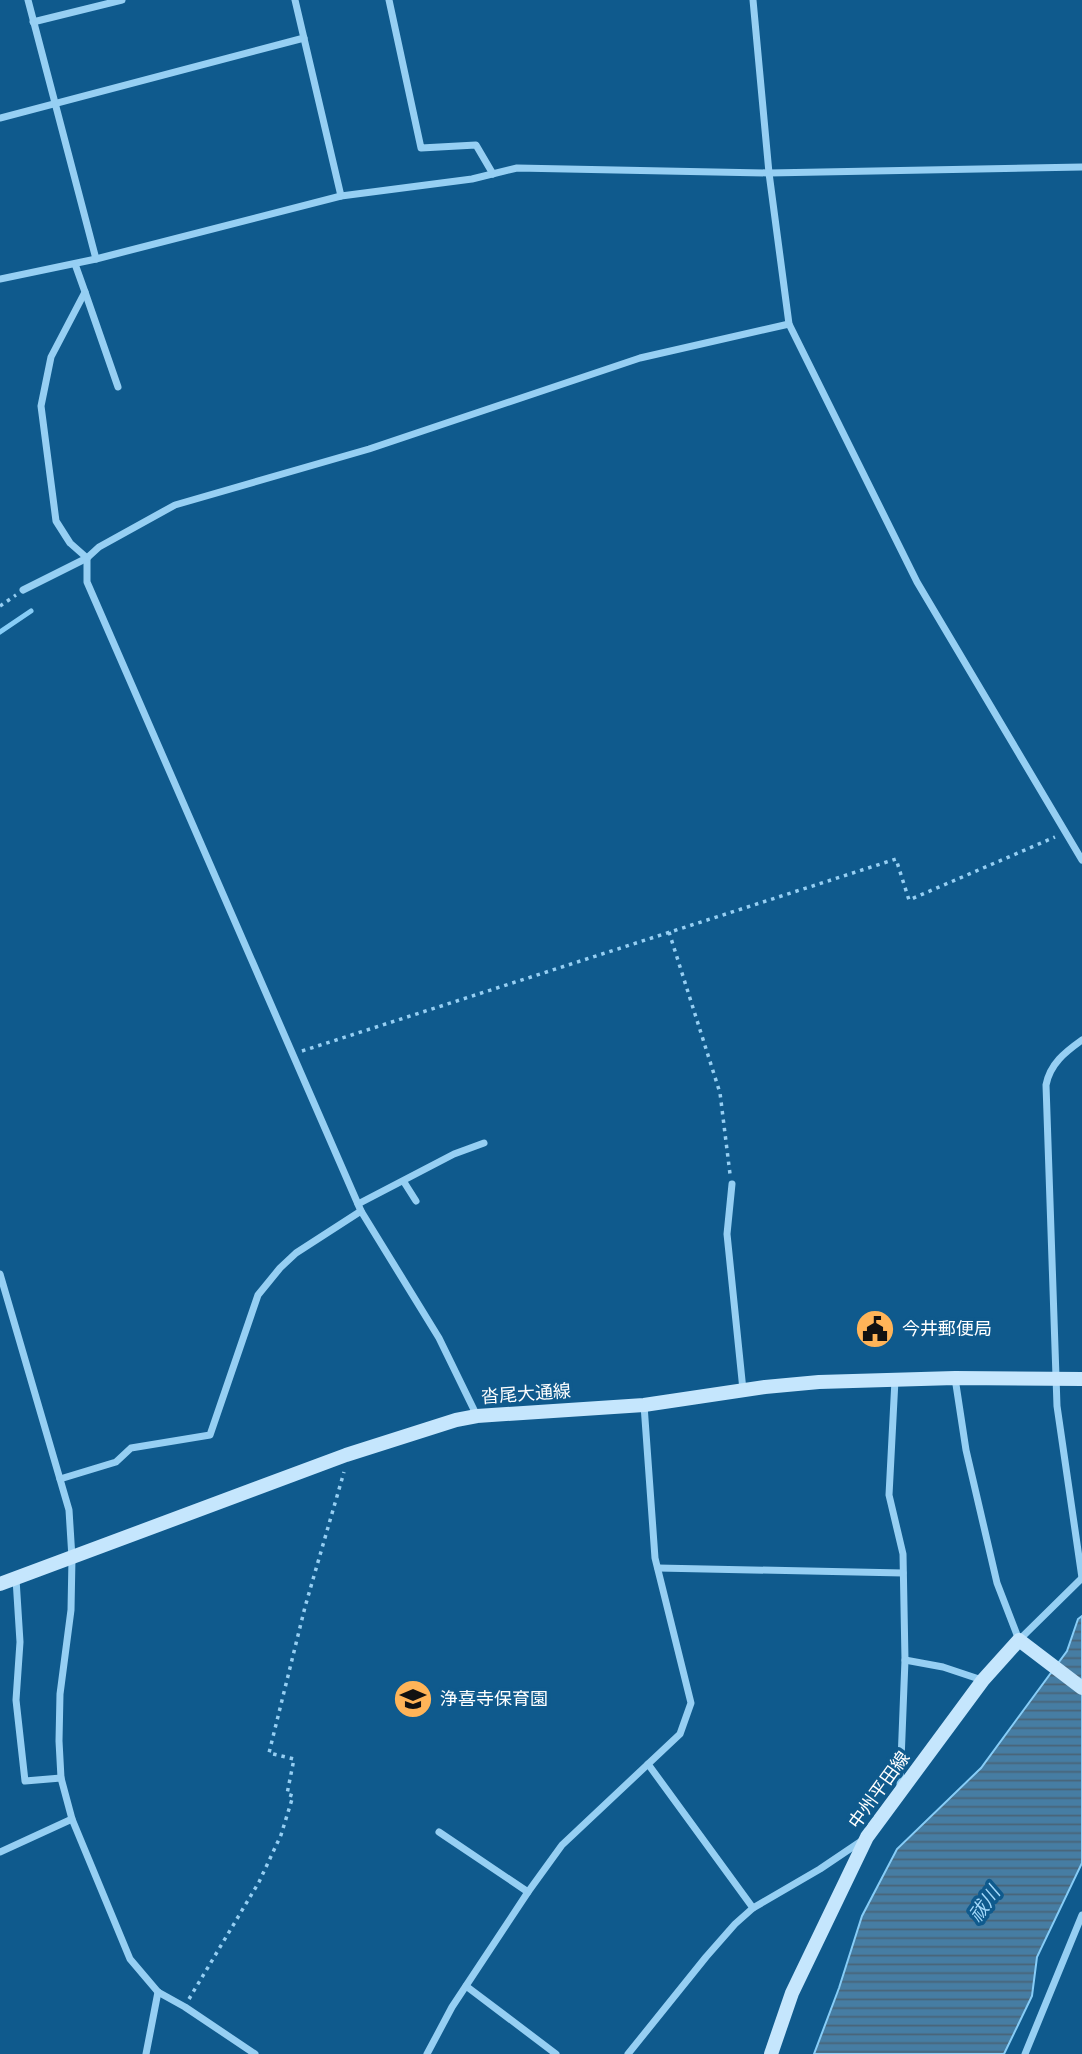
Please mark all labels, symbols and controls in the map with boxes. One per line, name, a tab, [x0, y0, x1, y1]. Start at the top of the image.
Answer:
public building icon: 今井郵便局	[854, 1308, 896, 1350]
place label: 今井郵便局	[902, 1317, 992, 1340]
street label: 沓尾大通線	[480, 1379, 572, 1408]
school or university icon: 浄喜寺保育園	[392, 1678, 434, 1720]
place label: 浄喜寺保育園	[440, 1687, 548, 1710]
street label: 中州平田線	[843, 1747, 914, 1833]
water label: 祓川	[963, 1880, 1006, 1926]

